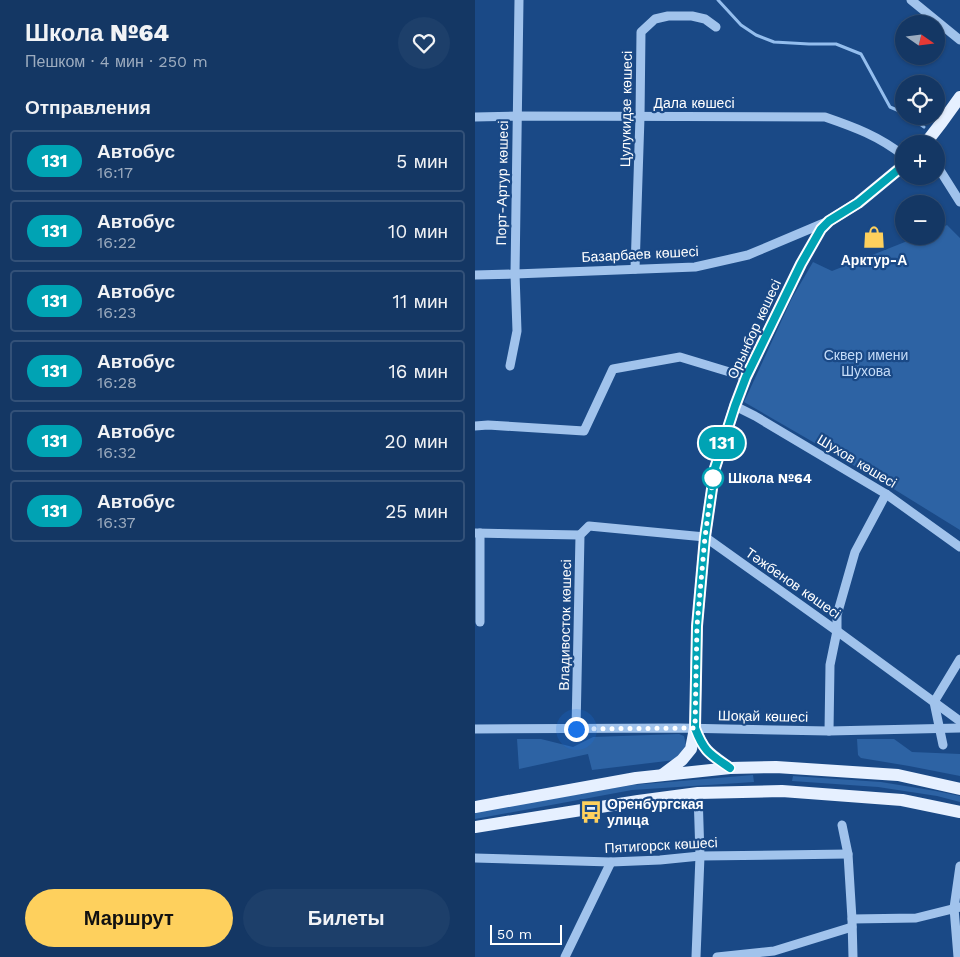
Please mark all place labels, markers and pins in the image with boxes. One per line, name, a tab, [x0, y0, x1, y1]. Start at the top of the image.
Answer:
shop icon: Арктур-А	[861, 224, 887, 250]
place label: Арктур-А	[841, 252, 907, 268]
marker: Школа №64	[702, 467, 724, 489]
place label: Школа №64	[728, 470, 812, 486]
place label: Оренбургская улица	[607, 796, 704, 828]
bus stop icon: Оренбургская улица	[578, 799, 604, 825]

